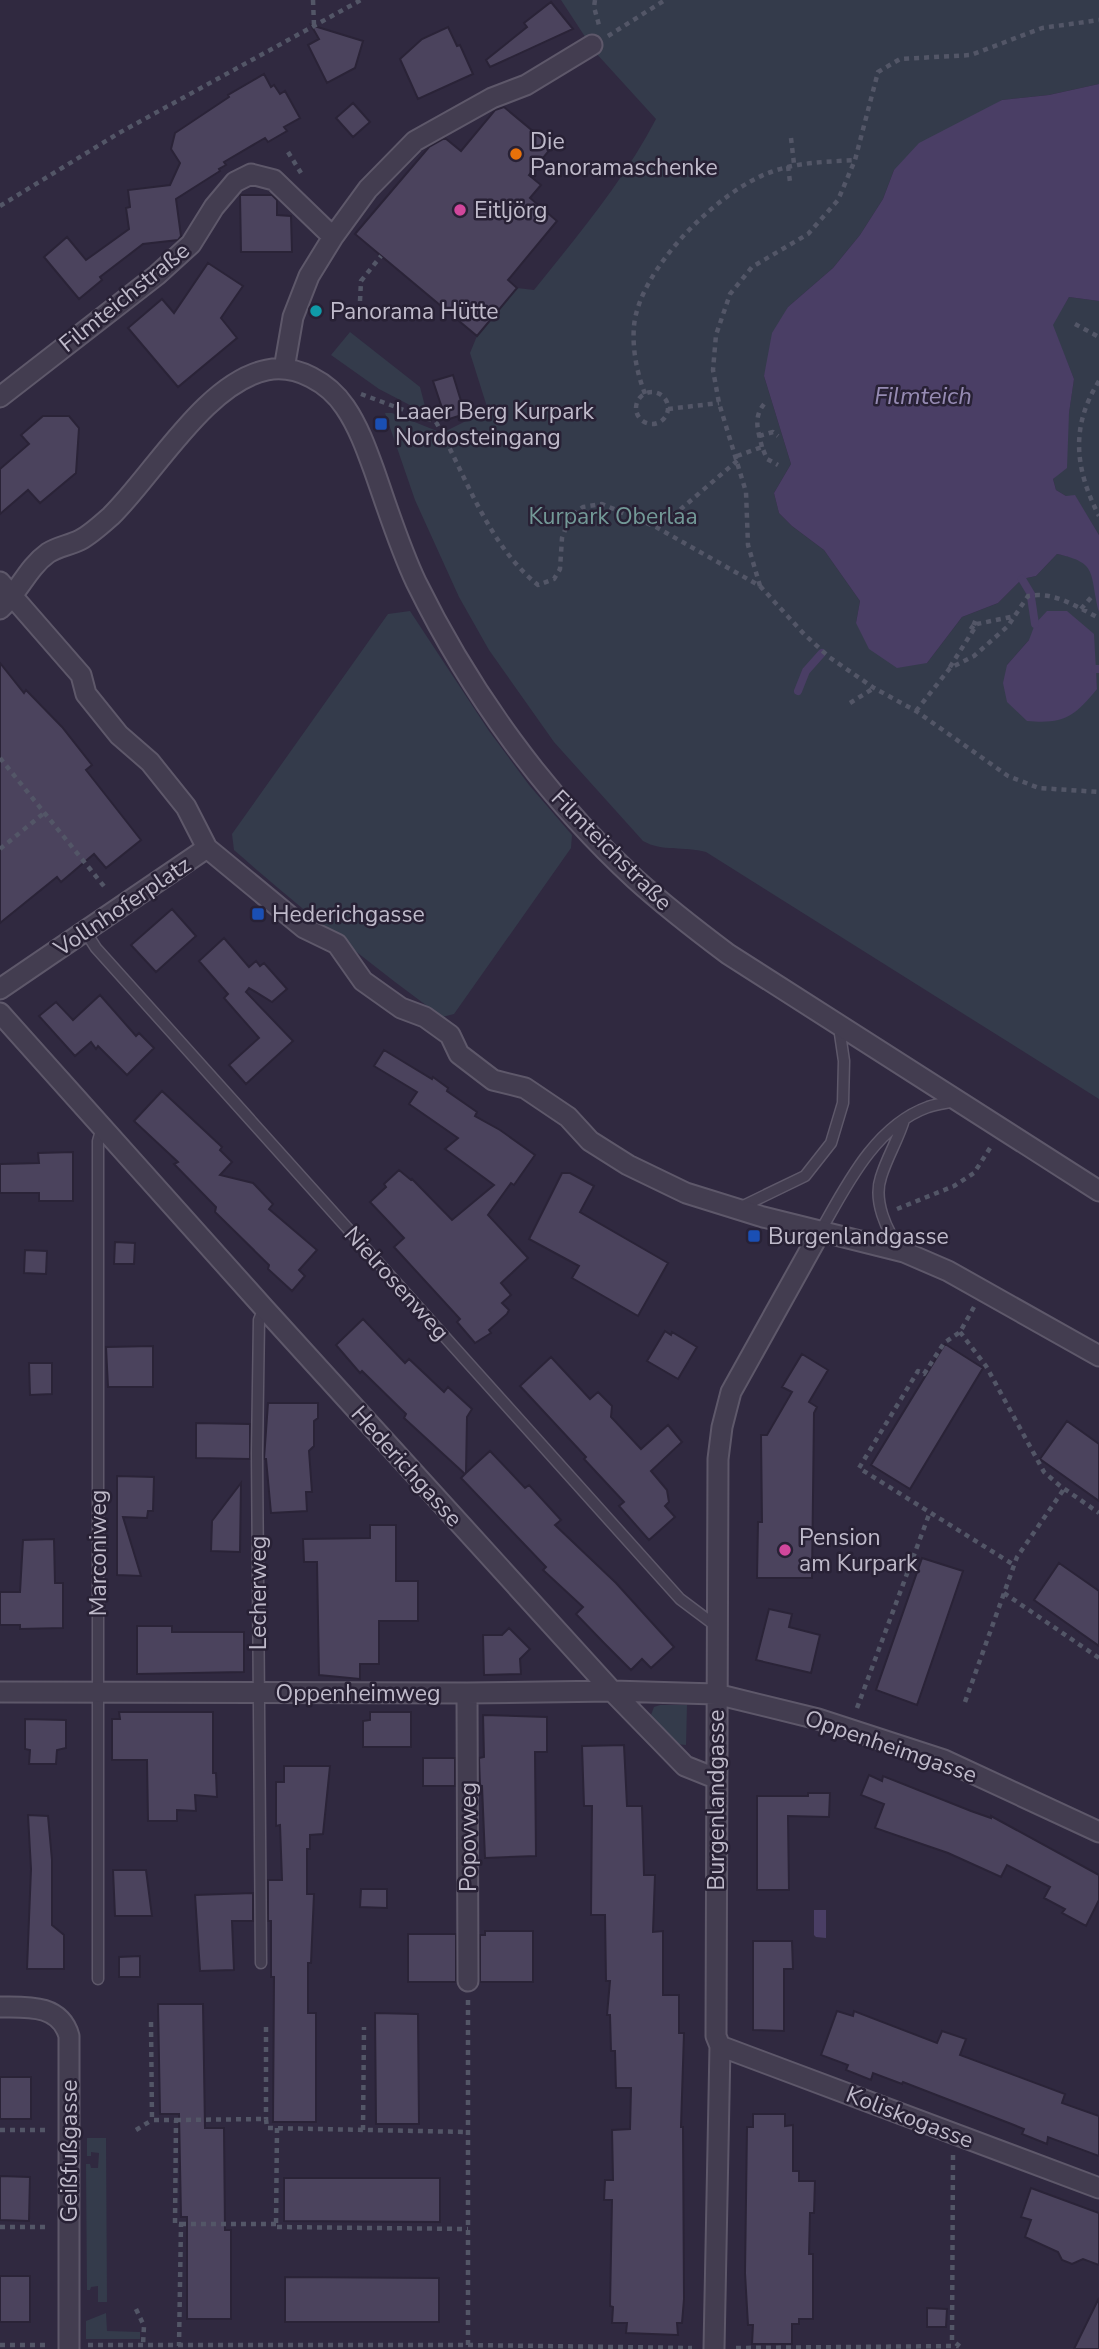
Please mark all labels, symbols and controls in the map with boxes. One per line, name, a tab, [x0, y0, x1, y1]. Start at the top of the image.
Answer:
place label: Die Panoramaschenke	[530, 126, 718, 183]
marker: Die Panoramaschenke	[508, 146, 524, 162]
place label: Eitljörg	[474, 195, 547, 226]
marker: Eitljörg	[452, 202, 468, 218]
street label: Filmteichstraße	[53, 235, 196, 360]
place label: Panorama Hütte	[330, 296, 498, 327]
marker: Panorama Hütte	[308, 303, 324, 319]
water label: Filmteich	[874, 380, 972, 412]
place label: Laaer Berg Kurpark Nordosteingang	[395, 396, 595, 453]
marker: Laaer Berg Kurpark Nordosteingang	[373, 416, 389, 432]
park label: Kurpark Oberlaa	[528, 501, 698, 532]
street label: Filmteichstraße	[544, 783, 679, 918]
street label: Vollnhoferplatz	[47, 849, 197, 964]
place label: Hederichgasse	[272, 899, 425, 930]
marker: Hederichgasse	[250, 906, 266, 922]
street label: Nielrosenweg	[337, 1220, 456, 1347]
place label: Burgenlandgasse	[768, 1221, 949, 1252]
marker: Burgenlandgasse	[746, 1228, 762, 1244]
street label: Hederichgasse	[344, 1399, 469, 1533]
street label: Marconiweg	[83, 1490, 114, 1616]
place label: Pension am Kurpark	[799, 1522, 918, 1579]
street label: Lecherweg	[243, 1536, 274, 1650]
marker: Pension am Kurpark	[777, 1542, 793, 1558]
street label: Oppenheimweg	[276, 1678, 440, 1709]
street label: Oppenheimgasse	[801, 1702, 981, 1790]
street label: Burgenlandgasse	[701, 1710, 732, 1890]
street label: Popovweg	[453, 1782, 484, 1892]
street label: Koliskogasse	[842, 2079, 978, 2156]
street label: Geißfußgasse	[54, 2080, 85, 2223]

